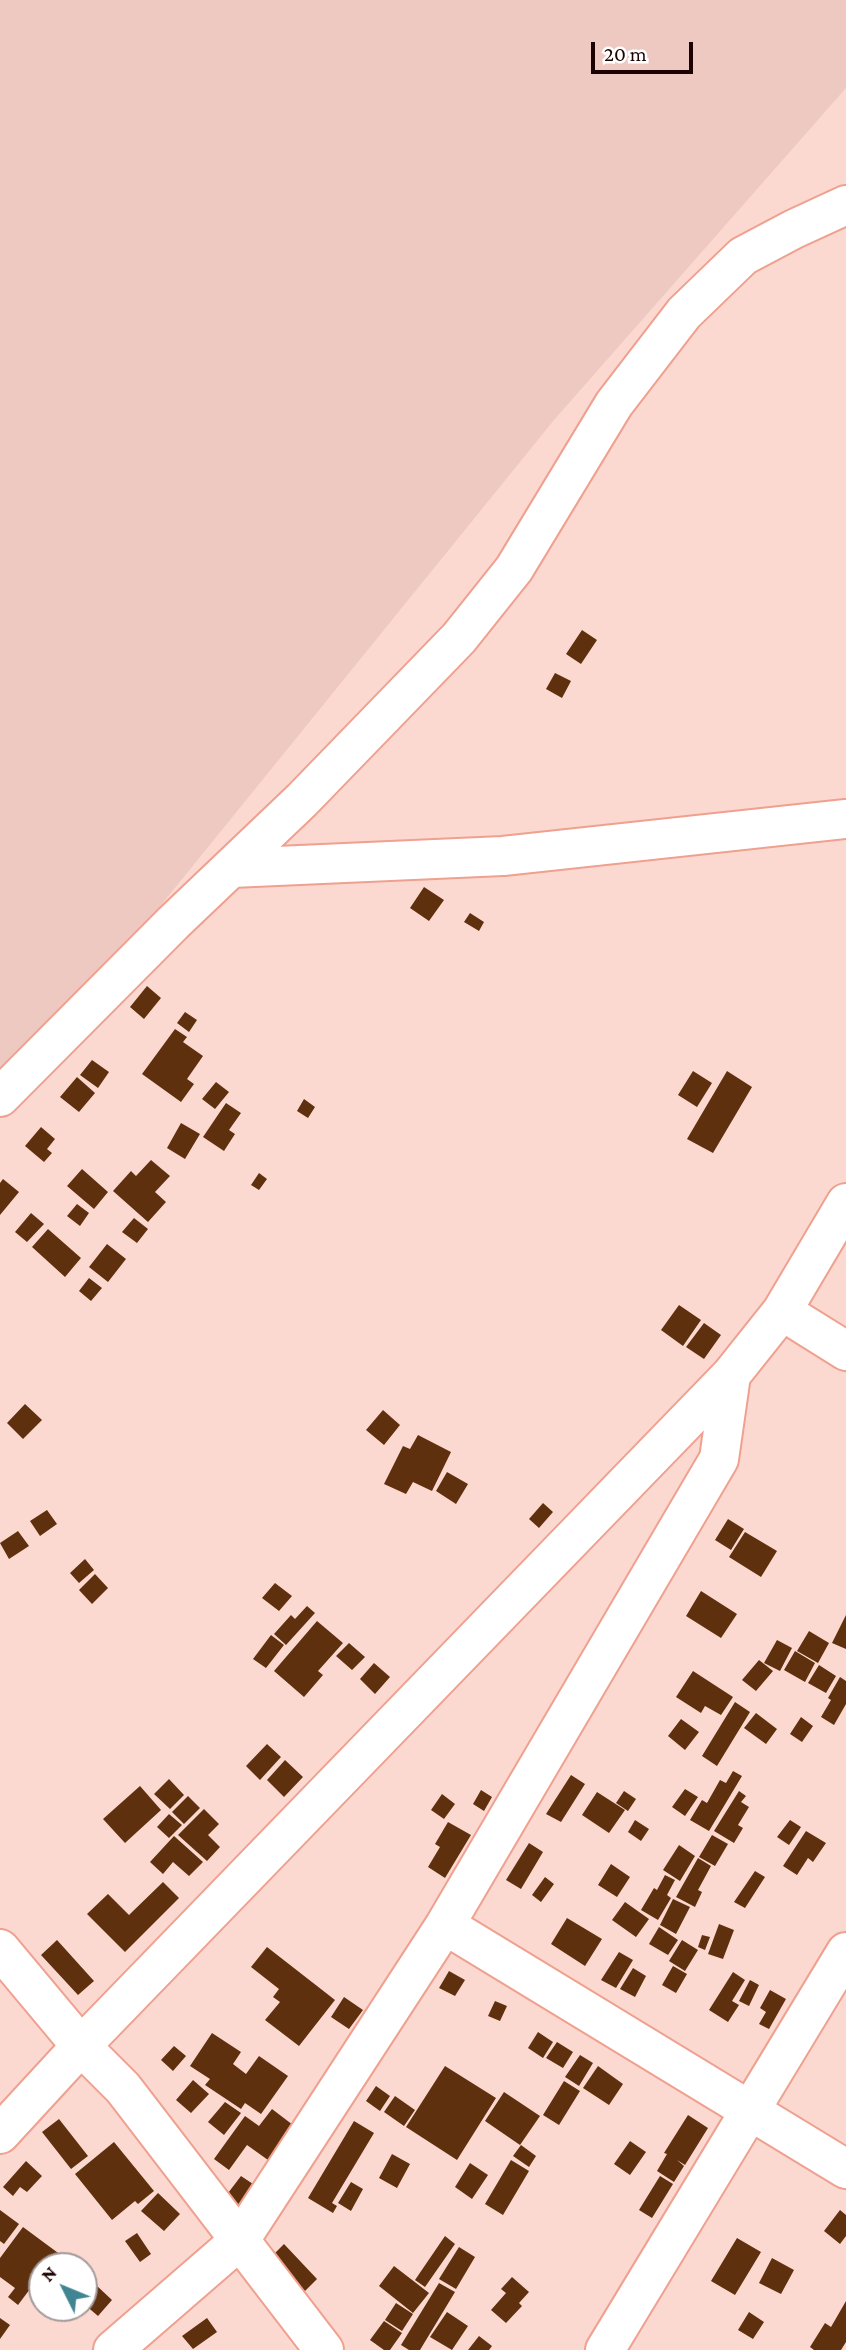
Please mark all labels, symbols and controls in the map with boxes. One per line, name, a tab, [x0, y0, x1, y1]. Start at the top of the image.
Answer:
scale bar	[594, 28, 696, 72]
text: 20 m	[604, 42, 647, 66]
north arrow	[28, 2252, 98, 2322]
text: N	[37, 2262, 61, 2286]

